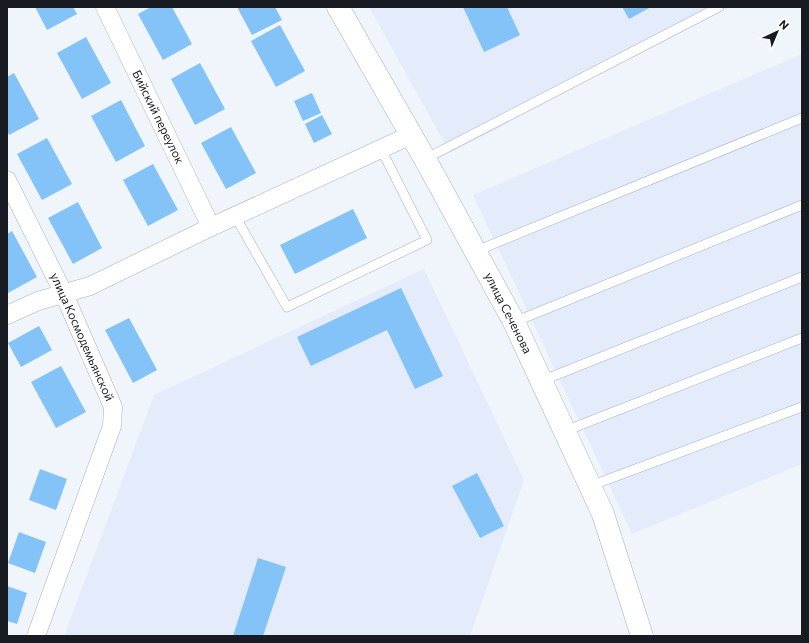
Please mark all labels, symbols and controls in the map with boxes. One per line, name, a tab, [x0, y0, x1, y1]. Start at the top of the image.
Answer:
north arrow	[757, 12, 797, 52]
text: N	[777, 17, 792, 32]
street label: Бийский переулок	[130, 67, 188, 166]
street label: улица Космодемьянской	[48, 270, 118, 403]
street label: улица Сеченова	[482, 270, 535, 355]

